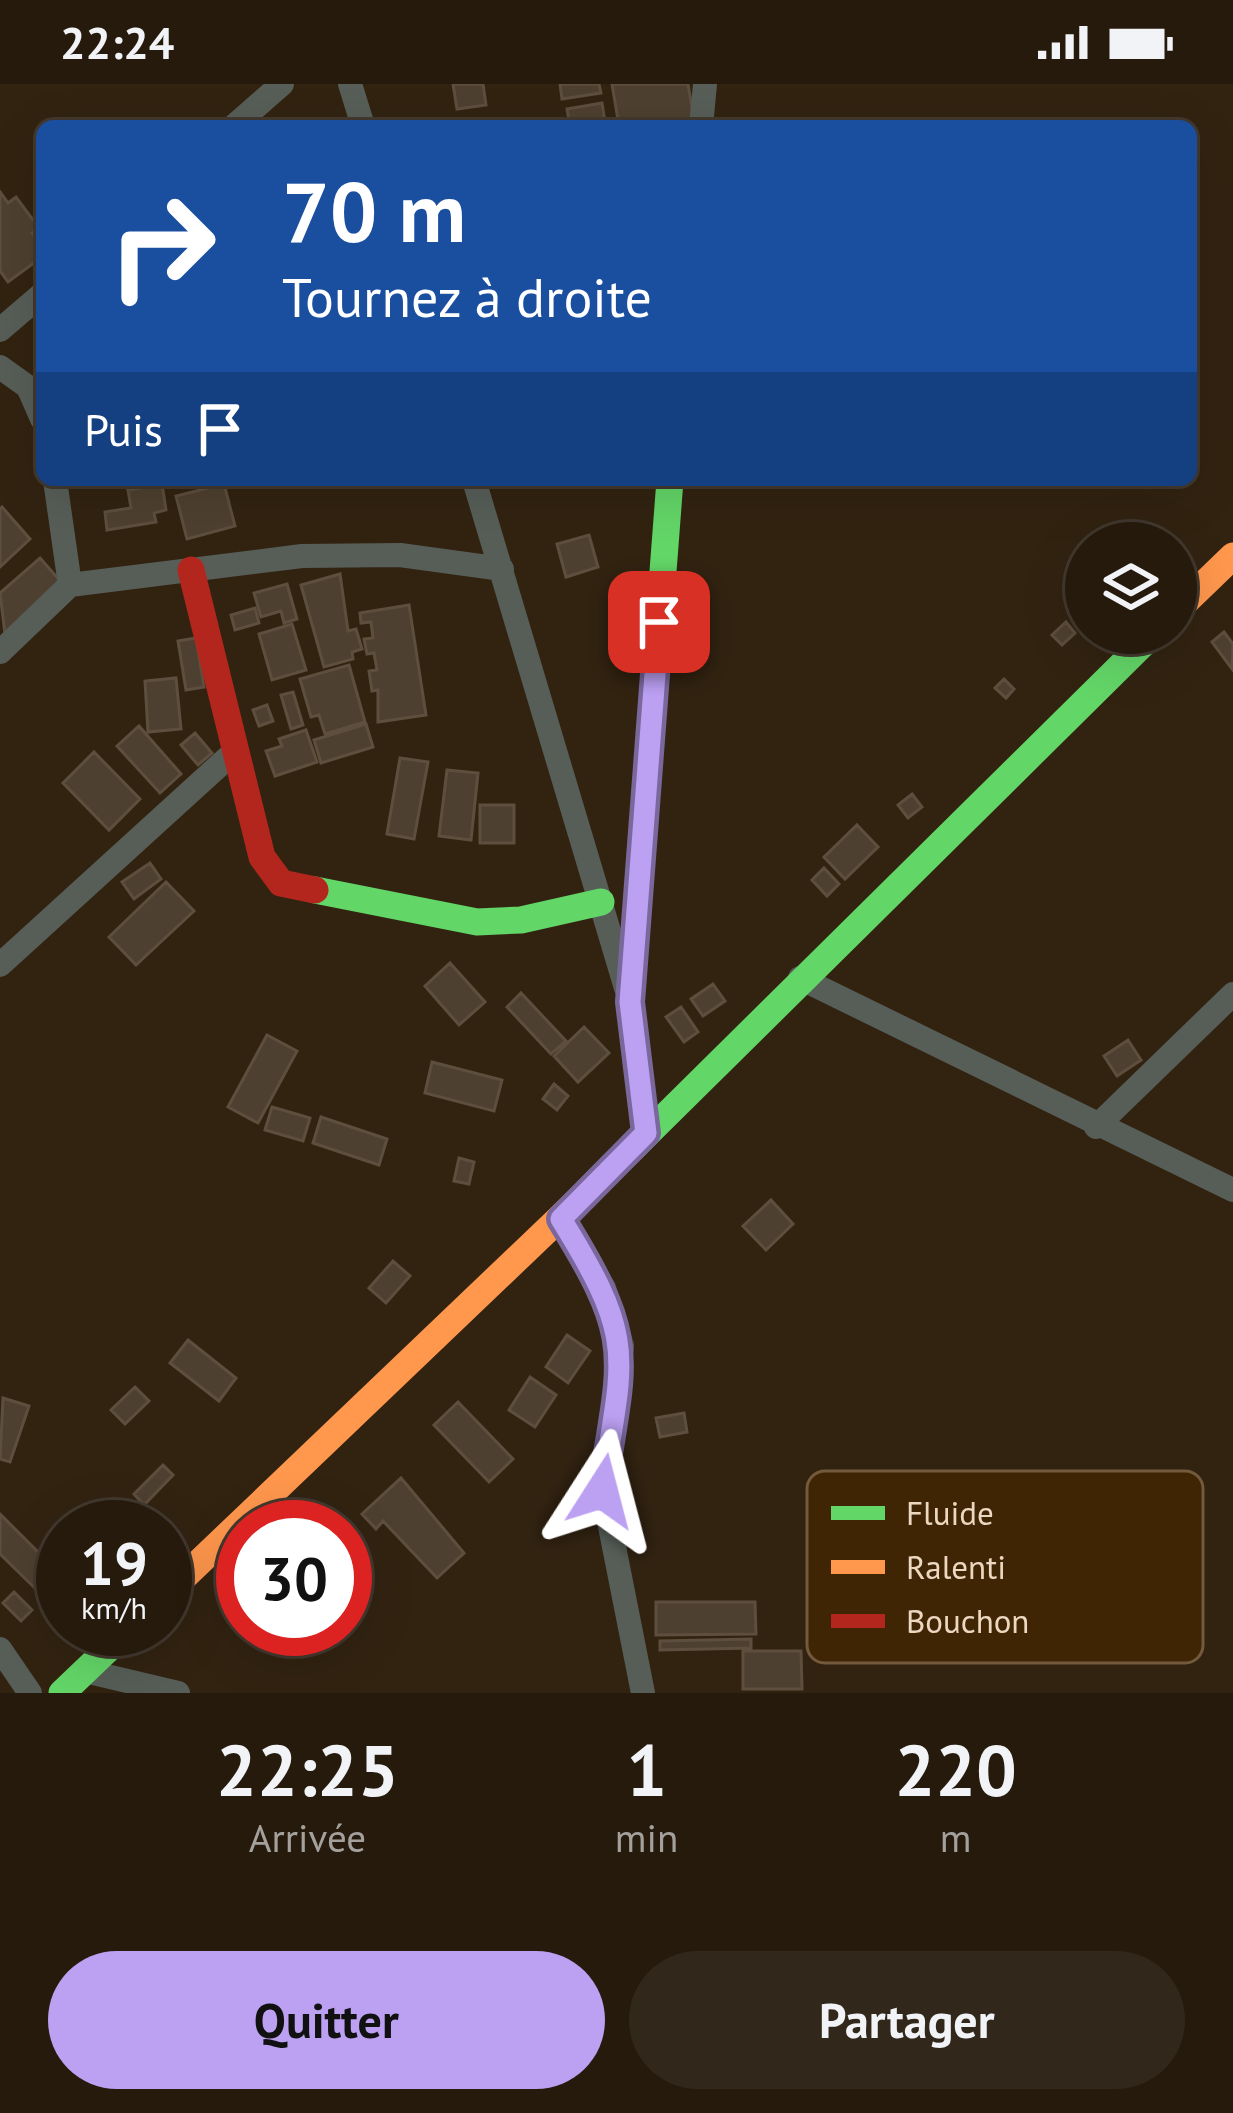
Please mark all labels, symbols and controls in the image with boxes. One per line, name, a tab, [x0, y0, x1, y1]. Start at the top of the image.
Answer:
text: 22:24	[60, 13, 174, 71]
text: 70 m	[282, 156, 466, 265]
icon: right	[84, 168, 240, 324]
text: Tournez à droite	[282, 262, 652, 332]
icon: arrive	[187, 396, 253, 462]
text: Puis	[84, 400, 163, 458]
map controls	[1065, 522, 1197, 654]
button: layers	[1065, 522, 1197, 654]
pin	[608, 571, 710, 673]
icon: arrive	[626, 589, 692, 655]
position arrow	[539, 1428, 665, 1554]
legend	[807, 1471, 1203, 1663]
text: Fluide	[906, 1491, 994, 1534]
speed limit sign: 30	[216, 1500, 372, 1656]
text: 19	[80, 1524, 148, 1602]
text: Ralenti	[906, 1545, 1006, 1588]
text: km/h	[81, 1588, 147, 1627]
text: Bouchon	[906, 1599, 1029, 1642]
text: 22:25	[216, 1723, 399, 1816]
text: 1	[626, 1723, 667, 1816]
text: 220	[894, 1723, 1017, 1816]
text: Arrivée	[249, 1812, 366, 1863]
text: min	[615, 1812, 678, 1863]
text: m	[940, 1812, 971, 1863]
button: Quitter	[48, 1951, 605, 2089]
button: Partager	[629, 1951, 1185, 2089]

